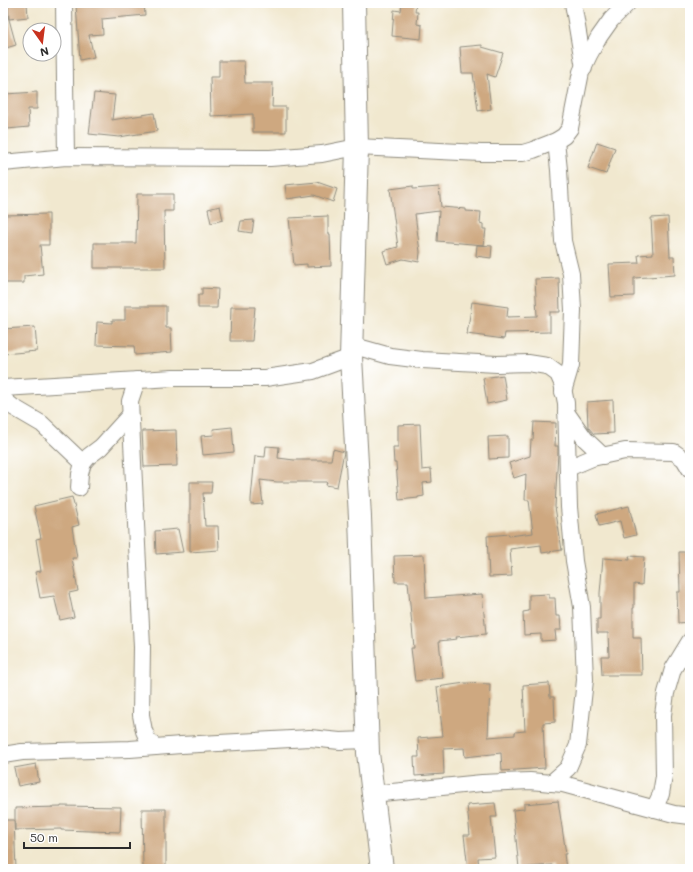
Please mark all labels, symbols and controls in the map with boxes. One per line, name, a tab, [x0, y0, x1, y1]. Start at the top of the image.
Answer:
north arrow	[22, 22, 62, 62]
text: N	[39, 44, 50, 60]
scale bar	[24, 824, 130, 850]
text: 50 m	[30, 829, 58, 845]

